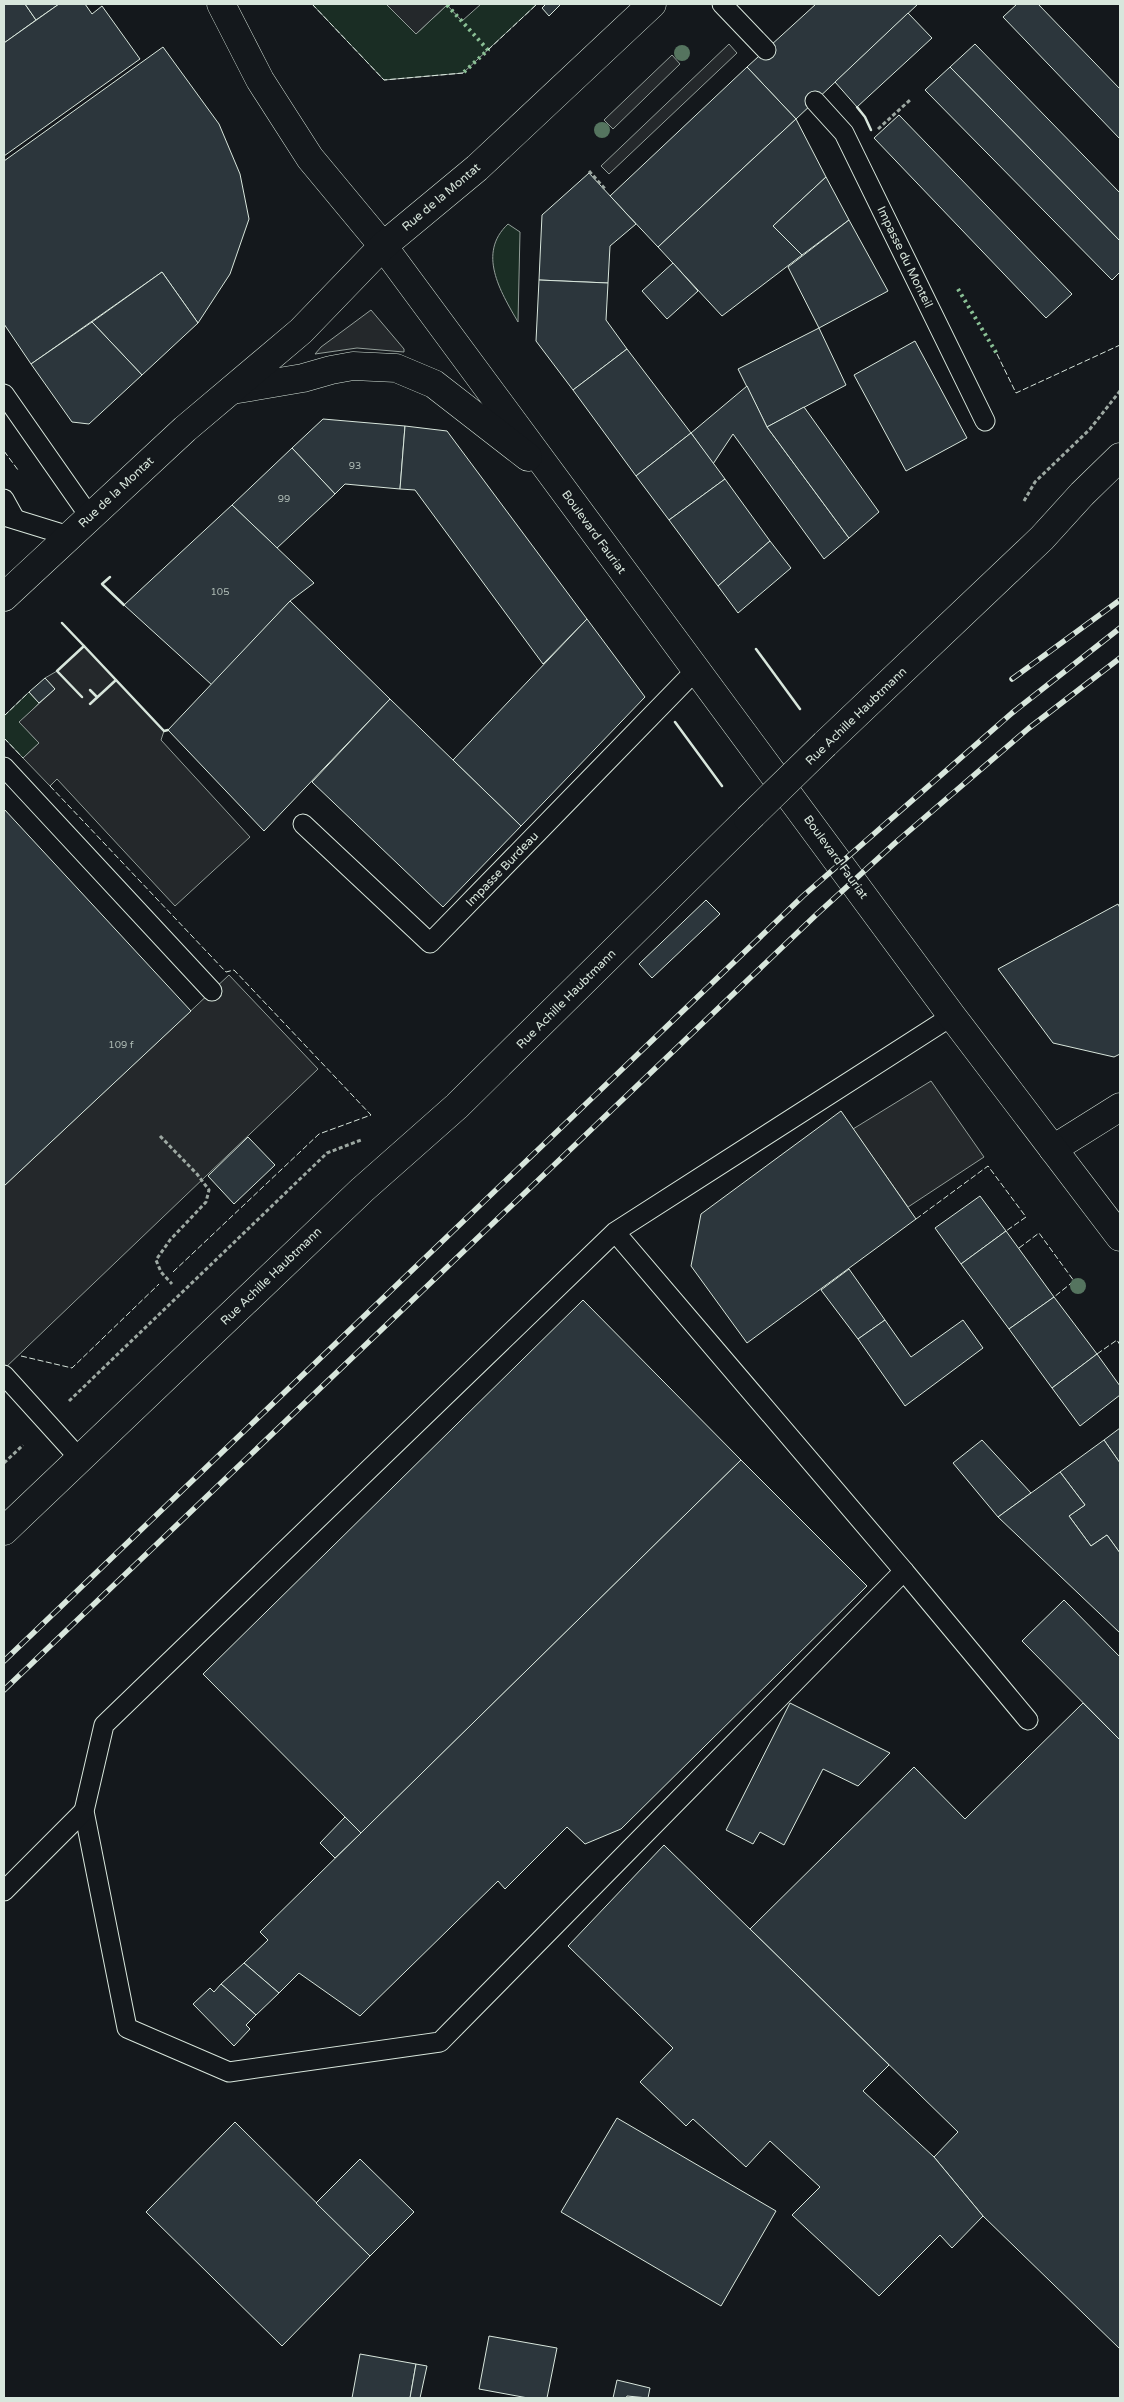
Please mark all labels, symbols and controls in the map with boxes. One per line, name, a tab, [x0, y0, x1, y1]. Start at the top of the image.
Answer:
street label: Rue de la Montat	[399, 160, 483, 234]
street label: Impasse du Monteil	[874, 204, 936, 310]
street label: Rue de la Montat	[75, 453, 157, 530]
house number: 93	[349, 460, 361, 472]
street label: Boulevard Fauriat	[559, 487, 629, 577]
house number: 99	[278, 493, 290, 505]
house number: 105	[211, 586, 229, 598]
street label: Rue Achille Haubtmann	[803, 664, 909, 768]
street label: Boulevard Fauriat	[801, 812, 871, 902]
street label: Impasse Burdeau	[463, 829, 541, 909]
street label: Rue Achille Haubtmann	[513, 946, 619, 1052]
house number: 109 f	[108, 1039, 134, 1051]
street label: Rue Achille Haubtmann	[218, 1224, 324, 1328]

